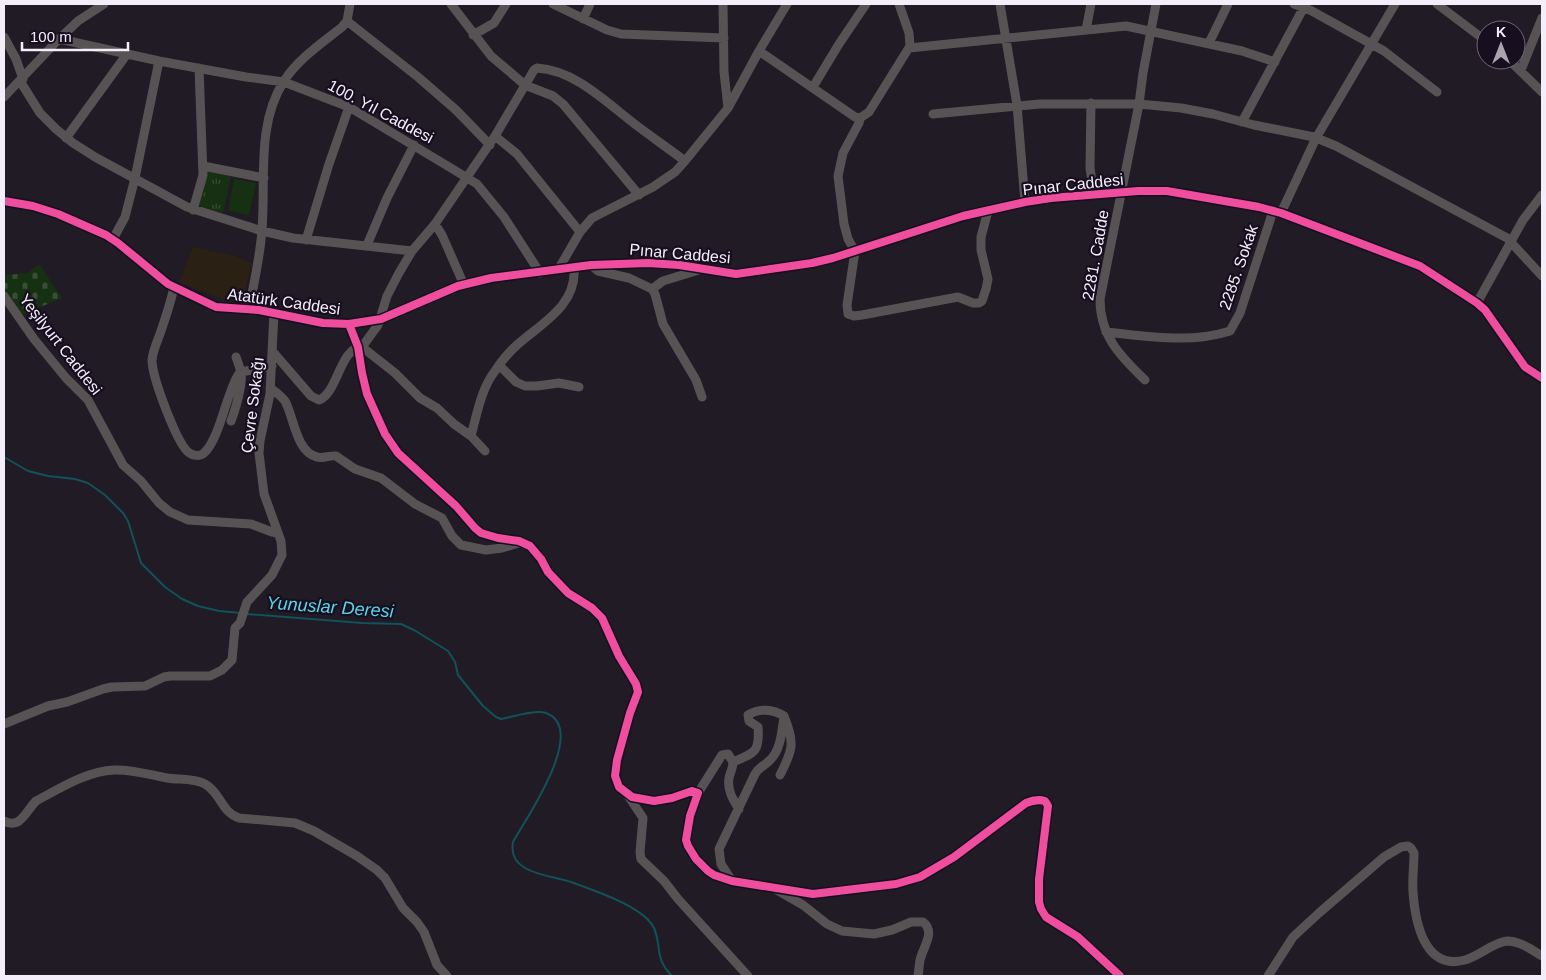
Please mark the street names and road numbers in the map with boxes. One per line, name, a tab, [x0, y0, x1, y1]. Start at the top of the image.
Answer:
street label: 100. Yıl Caddesi	[325, 76, 436, 146]
street label: Pınar Caddesi	[1022, 171, 1124, 198]
street label: 2281. Cadde	[1079, 208, 1112, 302]
street label: 2285. Sokak	[1216, 221, 1261, 312]
street label: Pınar Caddesi	[629, 241, 731, 266]
street label: Atatürk Caddesi	[226, 285, 341, 318]
street label: Yeşilyurt Caddesi	[16, 291, 105, 398]
street label: Çevre Sokağı	[238, 356, 267, 454]

